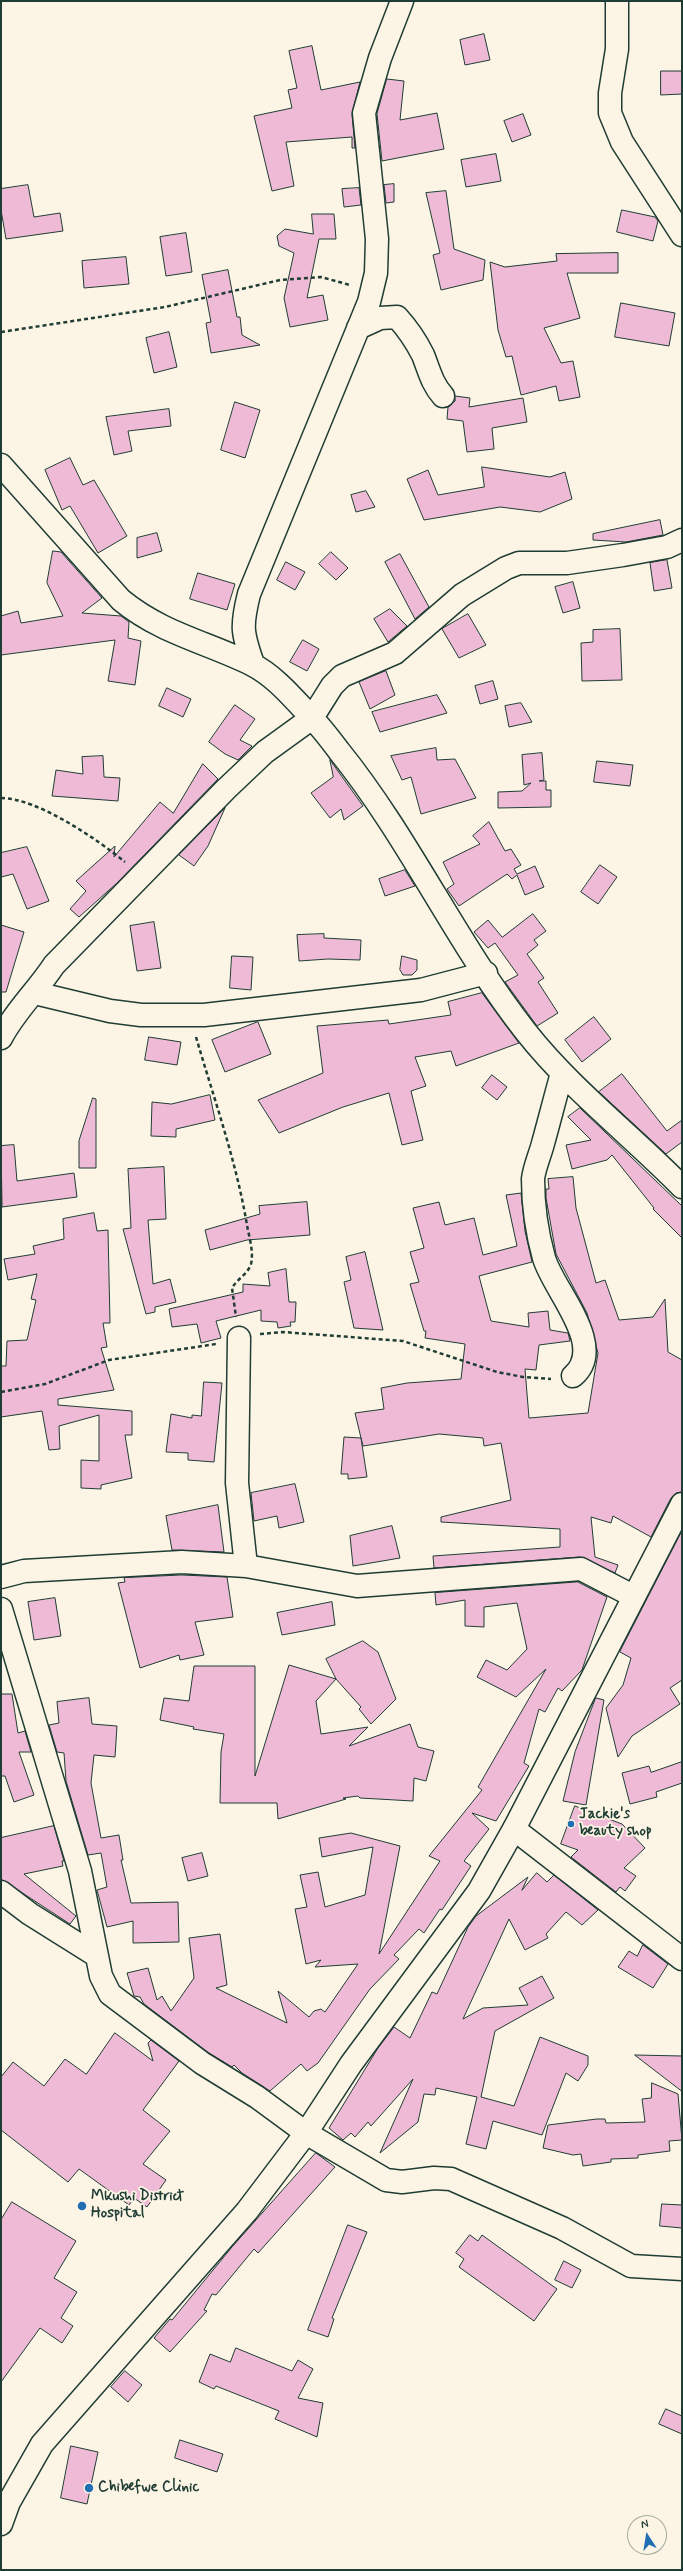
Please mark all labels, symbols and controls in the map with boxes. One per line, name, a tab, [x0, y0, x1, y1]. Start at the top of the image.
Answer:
place label: Jackie's beauty shop	[579, 1806, 652, 1841]
marker: Jackie's beauty shop	[566, 1819, 576, 1829]
place label: Mkushi District Hospital	[91, 2188, 184, 2223]
marker: Mkushi District Hospital	[76, 2200, 88, 2212]
place label: Chibefwe Clinic	[98, 2479, 199, 2497]
marker: Chibefwe Clinic	[83, 2482, 95, 2494]
north arrow	[627, 2515, 667, 2555]
text: N	[640, 2517, 650, 2532]

